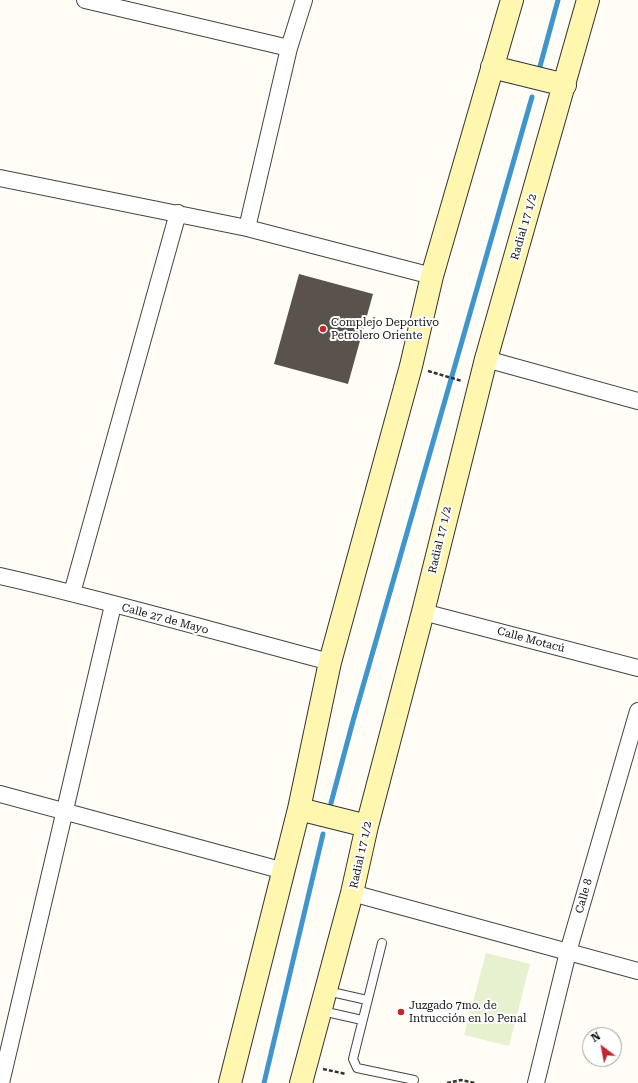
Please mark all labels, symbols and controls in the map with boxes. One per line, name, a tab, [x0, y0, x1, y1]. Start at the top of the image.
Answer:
street label: Radial 17 1/2	[508, 192, 540, 262]
place label: Complejo Deportivo Petrolero Oriente	[331, 316, 439, 342]
marker: Complejo Deportivo Petrolero Oriente	[318, 324, 328, 334]
street label: Radial 17 1/2	[426, 505, 454, 575]
street label: Calle 27 de Mayo	[120, 601, 210, 637]
street label: Calle Motacú	[496, 625, 566, 655]
street label: Radial 17 1/2	[347, 820, 375, 890]
street label: Calle 8	[573, 877, 595, 915]
place label: Juzgado 7mo. de Intrucción en lo Penal	[409, 999, 526, 1025]
marker: Juzgado 7mo. de Intrucción en lo Penal	[396, 1007, 406, 1017]
north arrow	[582, 1027, 622, 1067]
text: N	[589, 1029, 603, 1045]

